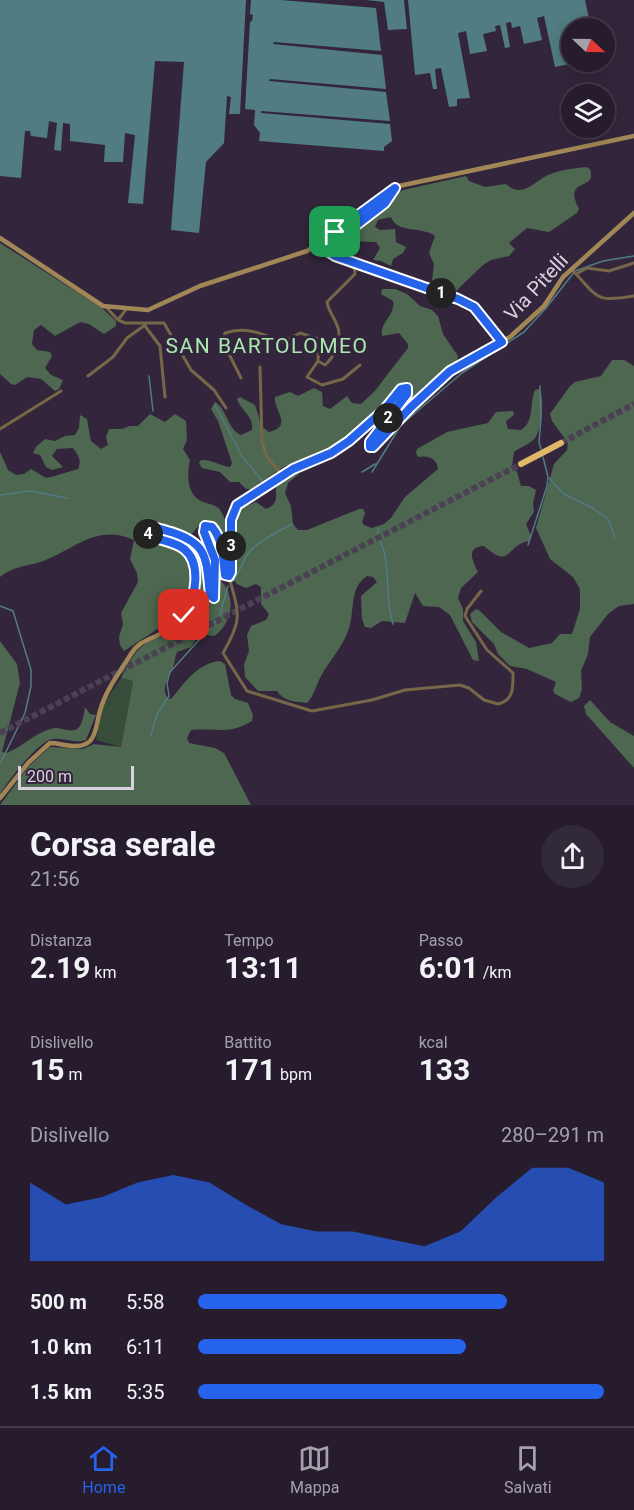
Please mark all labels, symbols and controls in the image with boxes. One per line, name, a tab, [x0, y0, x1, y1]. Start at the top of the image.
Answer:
north arrow	[561, 18, 615, 72]
map controls	[561, 18, 615, 138]
button: layers	[561, 84, 615, 138]
pin	[309, 206, 360, 257]
icon: arrive	[318, 215, 351, 248]
street label: Via Pitelli	[499, 249, 573, 325]
pin: 1	[426, 278, 456, 308]
text: 1	[436, 283, 446, 302]
district label: SAN BARTOLOMEO	[166, 334, 368, 358]
pin: 2	[373, 403, 403, 433]
text: 2	[383, 408, 393, 427]
pin: 4	[133, 519, 163, 549]
text: 4	[143, 524, 153, 543]
pin: 3	[216, 531, 246, 561]
text: 3	[226, 536, 236, 555]
pin	[158, 589, 209, 640]
icon: check	[167, 598, 200, 631]
scale bar	[18, 763, 134, 790]
text: 200 m	[27, 767, 72, 786]
text: Corsa serale	[30, 825, 216, 864]
button: share	[541, 825, 604, 888]
text: 21:56	[30, 867, 80, 891]
text: Distanza	[30, 931, 92, 950]
text: Tempo	[224, 931, 274, 950]
text: Passo	[419, 931, 463, 950]
text: 2.19	[30, 950, 90, 985]
text: 13:11	[224, 950, 302, 985]
text: 6:01	[419, 950, 479, 985]
text: km	[90, 963, 116, 982]
text: /km	[479, 963, 511, 982]
text: Dislivello	[30, 1033, 93, 1052]
text: Battito	[224, 1033, 272, 1052]
text: kcal	[419, 1033, 448, 1052]
text: 15	[30, 1052, 64, 1087]
text: 171	[224, 1052, 276, 1087]
text: 133	[419, 1052, 470, 1087]
text: m	[64, 1065, 82, 1084]
text: bpm	[276, 1065, 312, 1084]
text: Dislivello	[30, 1123, 109, 1147]
text: 280–291 m	[501, 1123, 604, 1147]
text: 500 m	[30, 1290, 87, 1314]
text: 5:58	[126, 1290, 165, 1314]
text: 1.0 km	[30, 1335, 92, 1359]
text: 6:11	[126, 1335, 165, 1359]
text: 1.5 km	[30, 1380, 92, 1404]
text: 5:35	[126, 1380, 165, 1404]
tab: Home	[82, 1442, 125, 1497]
tab: Mappa	[290, 1442, 339, 1497]
tab: Salvati	[504, 1442, 552, 1497]

